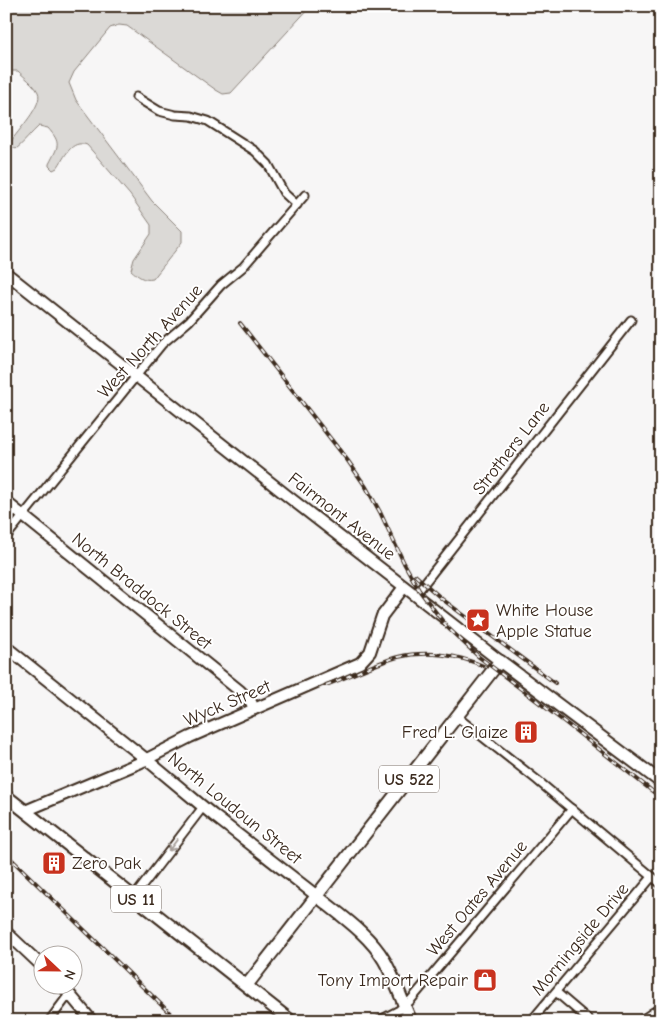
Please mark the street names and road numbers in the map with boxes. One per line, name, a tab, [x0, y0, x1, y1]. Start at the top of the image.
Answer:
street label: West North Avenue	[94, 280, 207, 403]
street label: Strothers Lane	[468, 397, 554, 499]
street label: Fairmont Avenue	[284, 468, 399, 565]
street label: North Braddock Street	[68, 529, 216, 655]
street label: Wyck Street	[181, 676, 274, 731]
street label: North Loudoun Street	[164, 748, 306, 869]
road number: US 522	[379, 766, 439, 792]
street label: West Oates Avenue	[423, 836, 532, 961]
street label: Morningside Drive	[527, 879, 633, 1000]
road number: US 11	[111, 886, 161, 912]

